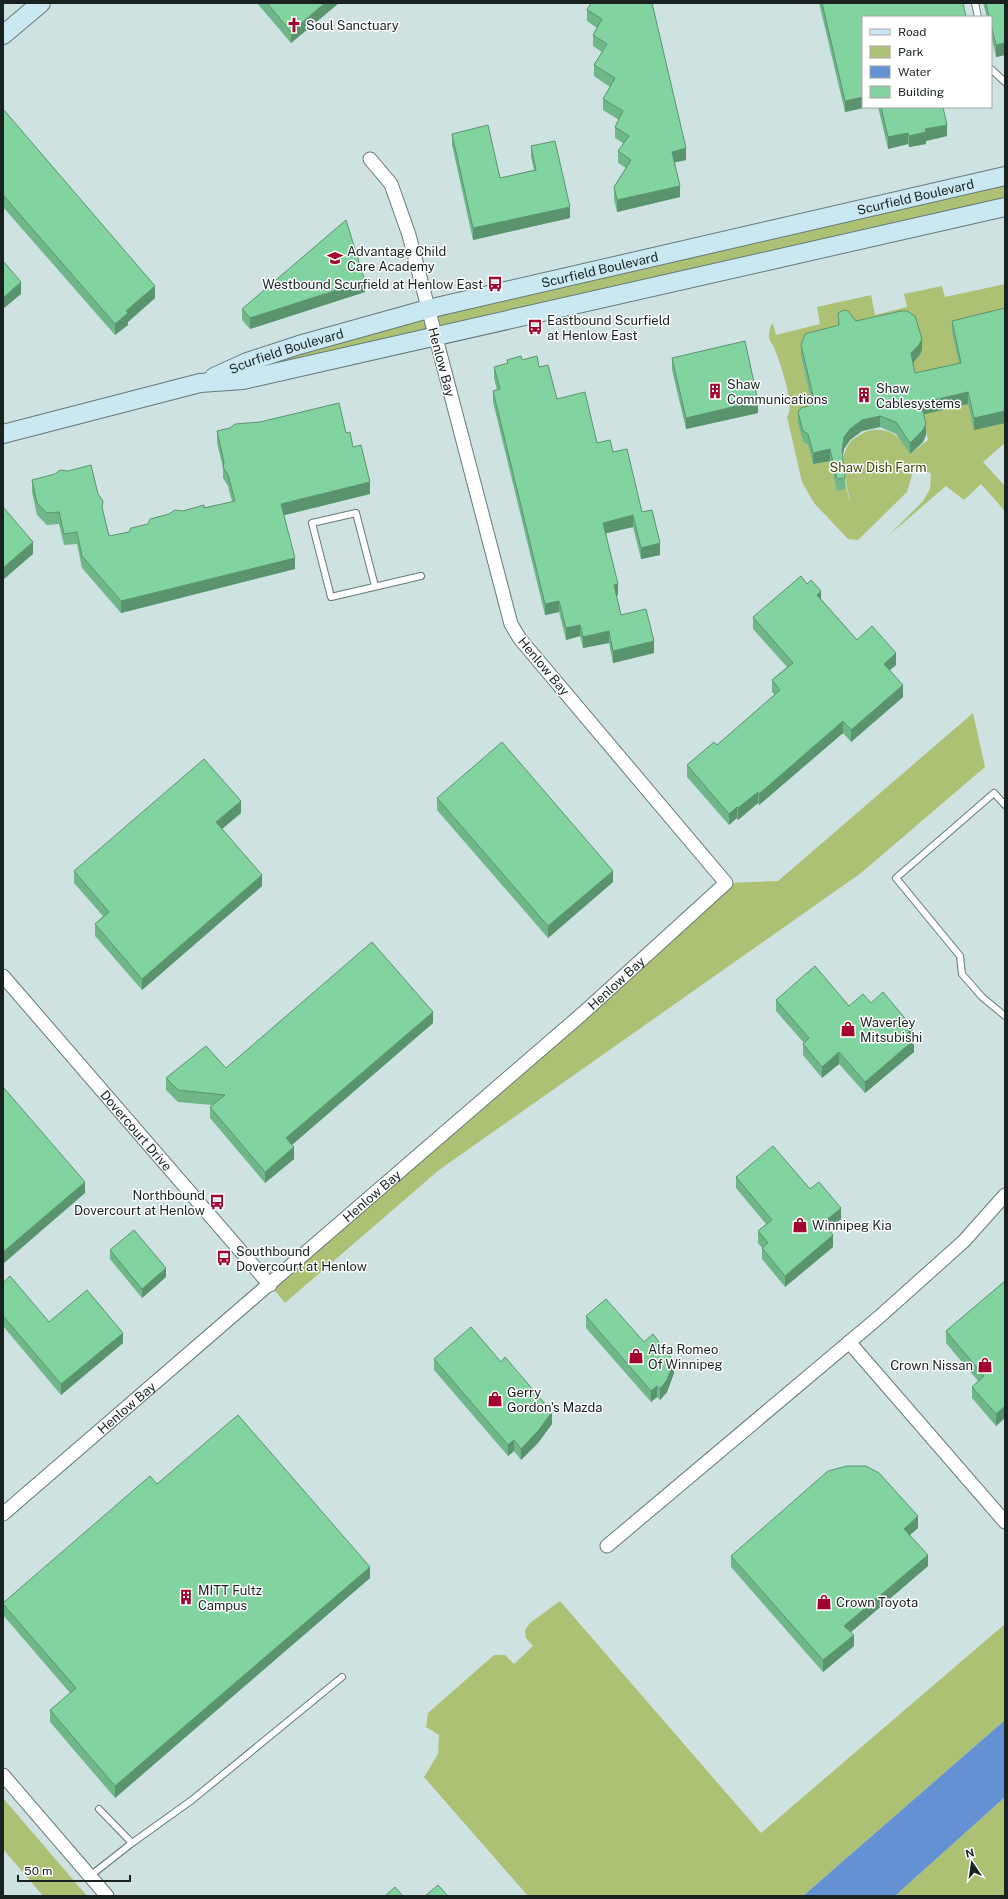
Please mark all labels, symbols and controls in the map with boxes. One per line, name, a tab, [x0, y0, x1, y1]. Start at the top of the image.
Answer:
church icon: Soul Sanctuary	[285, 16, 303, 34]
legend	[862, 16, 992, 108]
place label: Soul Sanctuary	[306, 18, 399, 33]
text: Road	[898, 25, 926, 39]
text: Park	[898, 45, 924, 59]
text: Water	[898, 65, 932, 79]
text: Building	[898, 85, 944, 99]
street label: Scurfield Boulevard	[855, 176, 975, 218]
place label: Advantage Child Care Academy	[347, 244, 446, 274]
school or university icon: Advantage Child Care Academy	[326, 249, 344, 267]
street label: Scurfield Boulevard	[540, 249, 660, 291]
bus stop icon: Westbound Scurfield at Henlow East	[486, 275, 504, 293]
place label: Westbound Scurfield at Henlow East	[262, 277, 483, 292]
place label: Eastbound Scurfield at Henlow East	[547, 313, 670, 343]
bus stop icon: Eastbound Scurfield at Henlow East	[526, 318, 544, 336]
street label: Scurfield Boulevard	[227, 326, 345, 377]
street label: Henlow Bay	[425, 326, 458, 399]
place label: Shaw Communications	[727, 377, 828, 407]
place label: Shaw Cablesystems	[876, 381, 961, 411]
building icon: Shaw Communications	[706, 382, 724, 400]
building icon: Shaw Cablesystems	[855, 386, 873, 404]
park label: Shaw Dish Farm	[830, 460, 926, 475]
street label: Henlow Bay	[515, 634, 572, 699]
street label: Henlow Bay	[585, 954, 648, 1013]
place label: Waverley Mitsubishi	[860, 1015, 922, 1045]
shop icon: Waverley Mitsubishi	[839, 1020, 857, 1038]
street label: Dovercourt Drive	[97, 1087, 175, 1174]
street label: Henlow Bay	[340, 1167, 404, 1225]
place label: Northbound Dovercourt at Henlow	[74, 1188, 205, 1218]
bus stop icon: Northbound Dovercourt at Henlow	[208, 1193, 226, 1211]
shop icon: Winnipeg Kia	[791, 1216, 809, 1234]
place label: Winnipeg Kia	[812, 1218, 892, 1233]
place label: Southbound Dovercourt at Henlow	[236, 1244, 367, 1274]
bus stop icon: Southbound Dovercourt at Henlow	[215, 1249, 233, 1267]
place label: Alfa Romeo Of Winnipeg	[648, 1342, 723, 1372]
shop icon: Alfa Romeo Of Winnipeg	[627, 1347, 645, 1365]
shop icon: Crown Nissan	[976, 1356, 994, 1374]
place label: Crown Nissan	[890, 1358, 973, 1373]
street label: Henlow Bay	[95, 1379, 159, 1437]
place label: Gerry Gordon's Mazda	[507, 1385, 602, 1415]
shop icon: Gerry Gordon's Mazda	[486, 1390, 504, 1408]
place label: MITT Fultz Campus	[198, 1583, 262, 1613]
building icon: MITT Fultz Campus	[177, 1588, 195, 1606]
shop icon: Crown Toyota	[815, 1593, 833, 1611]
place label: Crown Toyota	[836, 1595, 918, 1610]
north arrow	[952, 1843, 992, 1883]
text: N	[964, 1846, 975, 1860]
scale bar	[18, 1857, 130, 1883]
text: 50 m	[24, 1864, 52, 1878]

